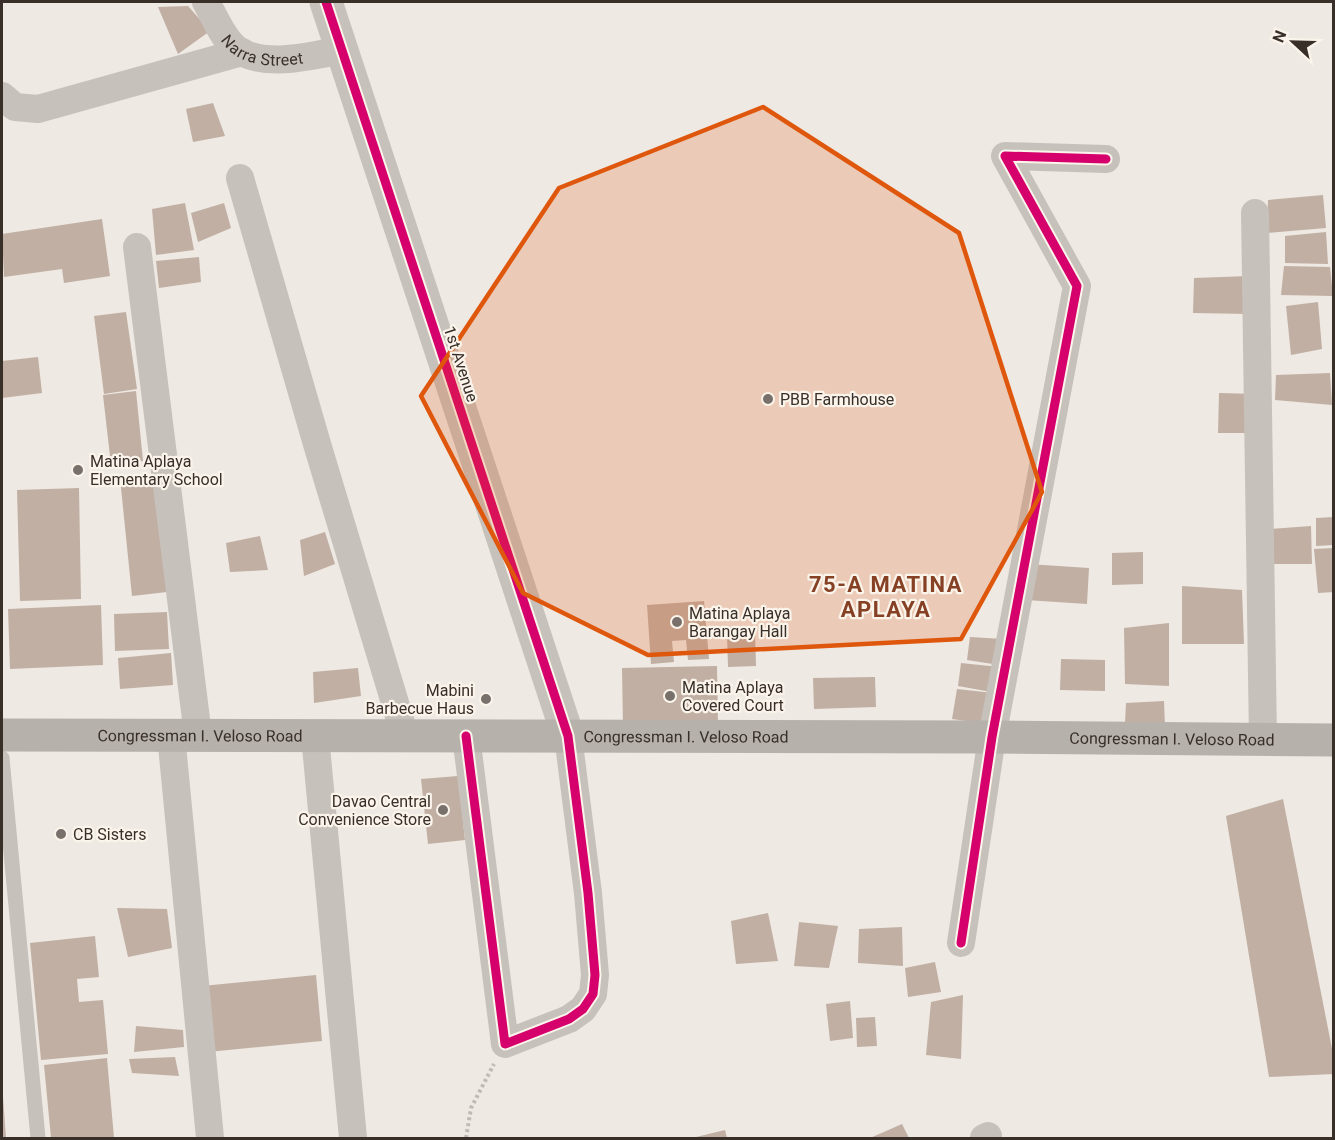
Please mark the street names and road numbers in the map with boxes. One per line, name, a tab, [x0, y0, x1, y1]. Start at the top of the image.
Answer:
street label: Narra Street	[217, 31, 304, 69]
street label: 1st Avenue	[440, 324, 482, 404]
street label: Congressman I. Veloso Road	[97, 726, 303, 745]
street label: Congressman I. Veloso Road	[583, 727, 789, 746]
street label: Congressman I. Veloso Road	[1069, 728, 1275, 749]

